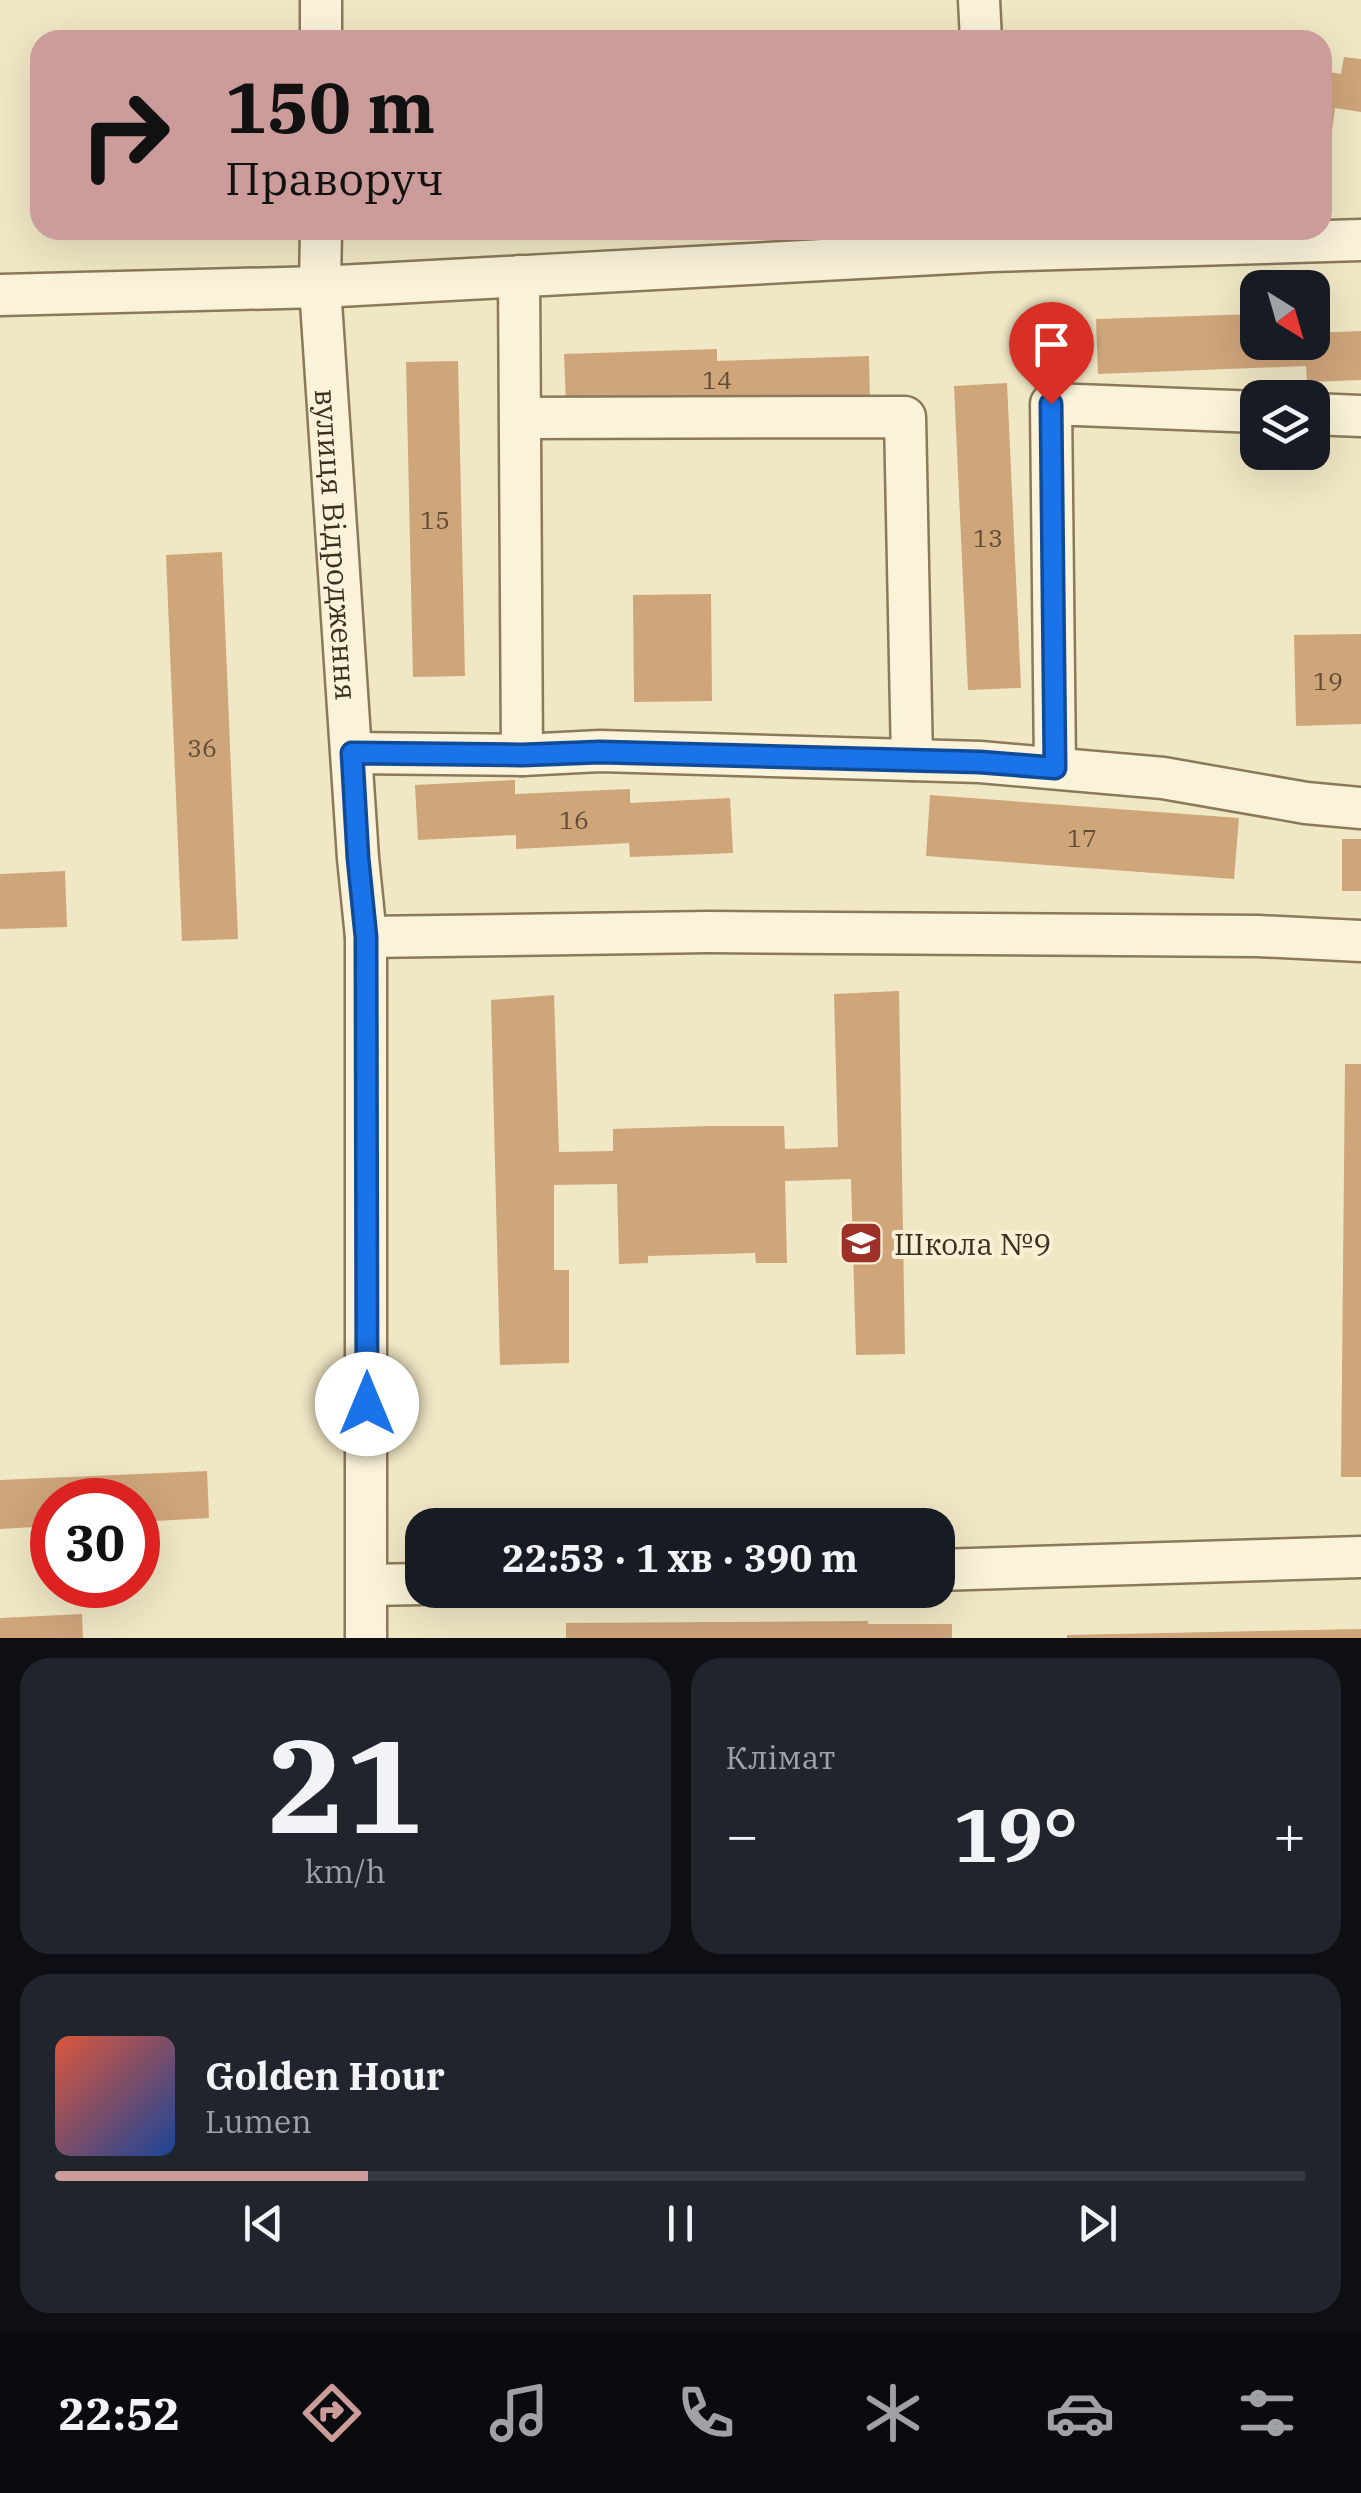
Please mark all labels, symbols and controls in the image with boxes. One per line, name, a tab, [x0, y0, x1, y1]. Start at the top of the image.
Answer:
text: 150 m	[225, 61, 435, 152]
icon: right	[60, 70, 190, 200]
text: Праворуч	[225, 149, 444, 207]
north arrow	[1240, 270, 1330, 360]
map controls	[1240, 270, 1330, 470]
pin	[1009, 302, 1094, 405]
icon: arrive	[1024, 317, 1079, 372]
house number: 14	[702, 363, 732, 396]
button: layers	[1240, 380, 1330, 470]
street label: вулиця Відродження	[307, 387, 367, 702]
house number: 15	[420, 503, 450, 536]
house number: 13	[973, 521, 1003, 554]
house number: 19	[1313, 664, 1343, 697]
house number: 36	[187, 731, 217, 764]
house number: 16	[559, 803, 589, 836]
house number: 17	[1067, 821, 1097, 854]
school or university icon: Школа №9	[838, 1220, 884, 1266]
place label: Школа №9	[894, 1224, 1051, 1263]
position arrow	[315, 1352, 419, 1456]
speed limit sign: 30	[30, 1478, 160, 1608]
text: 22:53 · 1 хв · 390 m	[502, 1533, 858, 1582]
text: 21	[267, 1700, 423, 1869]
text: Клімат	[726, 1736, 835, 1778]
text: 19°	[953, 1785, 1078, 1883]
text: −	[726, 1799, 759, 1870]
text: +	[1273, 1799, 1306, 1870]
text: km/h	[305, 1850, 386, 1892]
text: Golden Hour	[205, 2051, 445, 2100]
text: Lumen	[205, 2100, 312, 2142]
icon: previous	[236, 2196, 291, 2251]
icon: pause	[653, 2196, 708, 2251]
icon: next	[1070, 2196, 1125, 2251]
icon: directions	[297, 2378, 367, 2448]
icon: music	[484, 2378, 554, 2448]
icon: phone	[671, 2378, 741, 2448]
icon: climate	[858, 2378, 928, 2448]
icon: car	[1045, 2378, 1115, 2448]
icon: filters	[1232, 2378, 1302, 2448]
text: 22:52	[59, 2384, 180, 2442]

